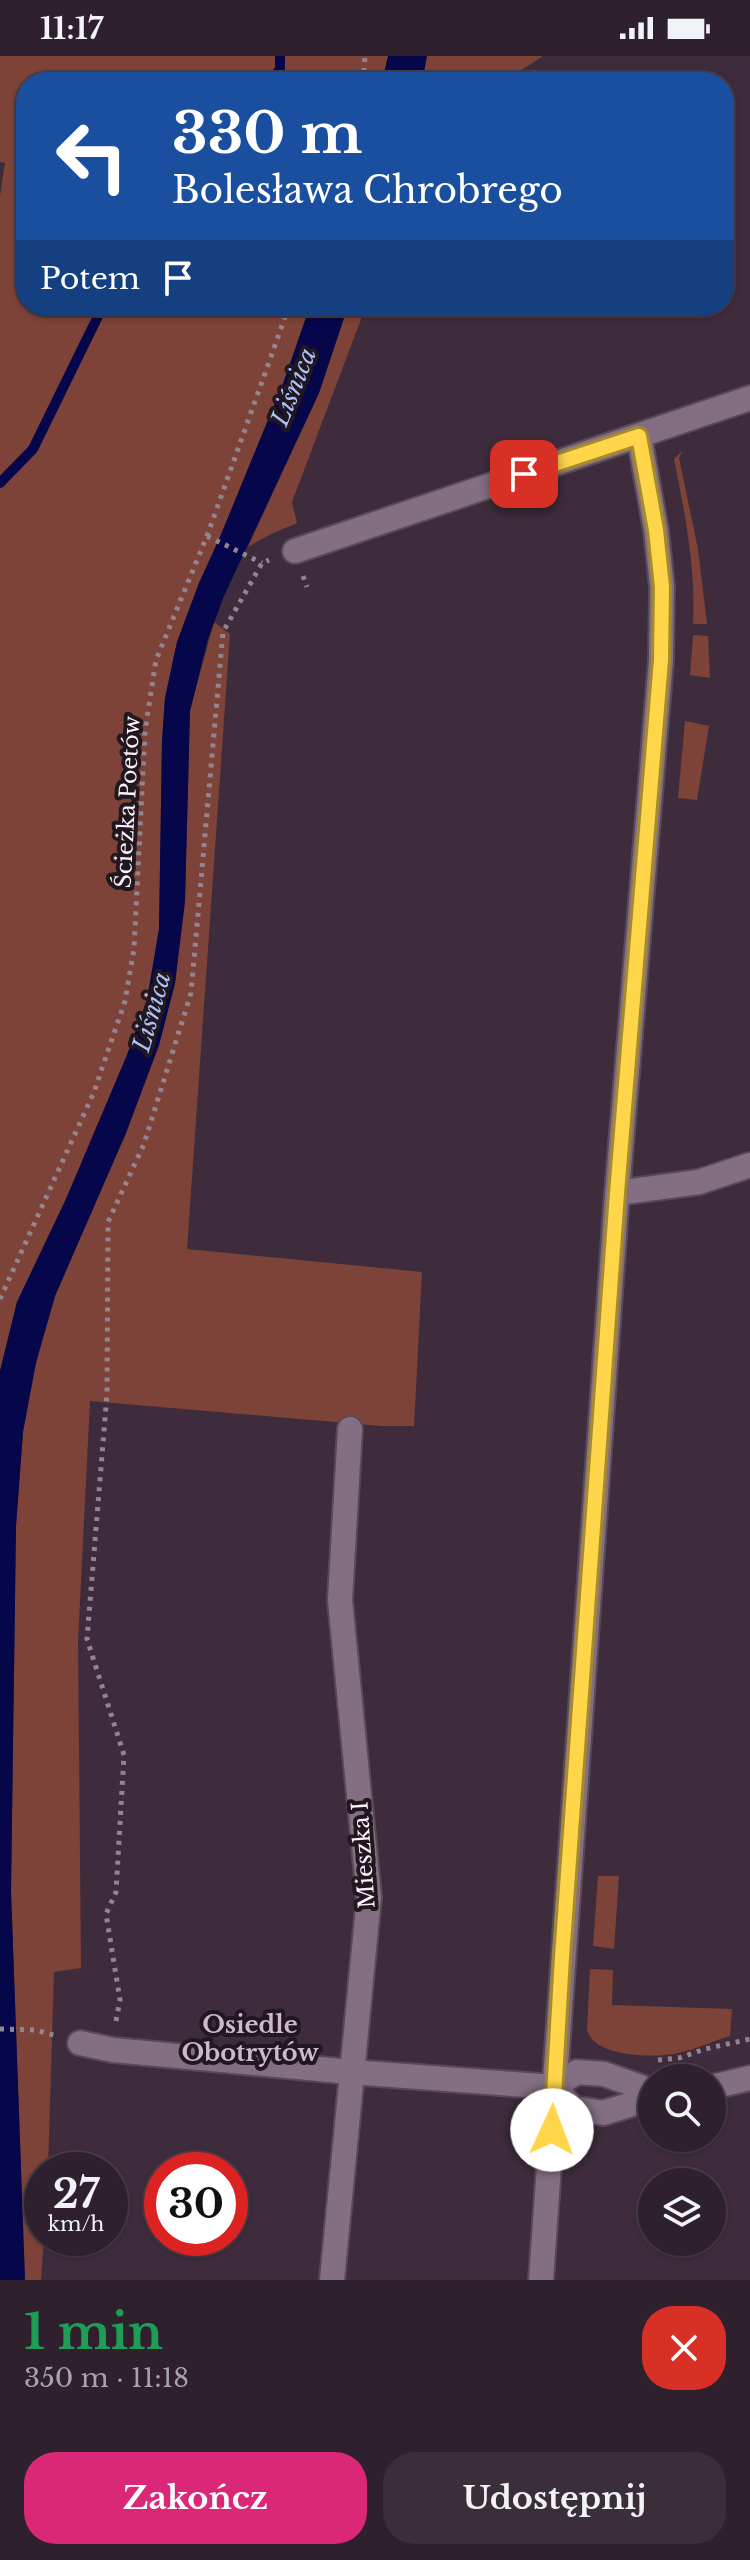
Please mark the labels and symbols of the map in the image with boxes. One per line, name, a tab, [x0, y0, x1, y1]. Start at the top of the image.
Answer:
water label: Liśnica	[264, 344, 322, 431]
pin	[490, 440, 558, 508]
street label: Ścieżka Poetów	[109, 715, 146, 889]
water label: Liśnica	[126, 969, 177, 1056]
street label: Mieszka I	[346, 1801, 381, 1909]
district label: Osiedle Obotrytów	[181, 2010, 319, 2067]
position arrow	[510, 2088, 594, 2172]
speed limit sign: 30	[144, 2152, 248, 2256]

